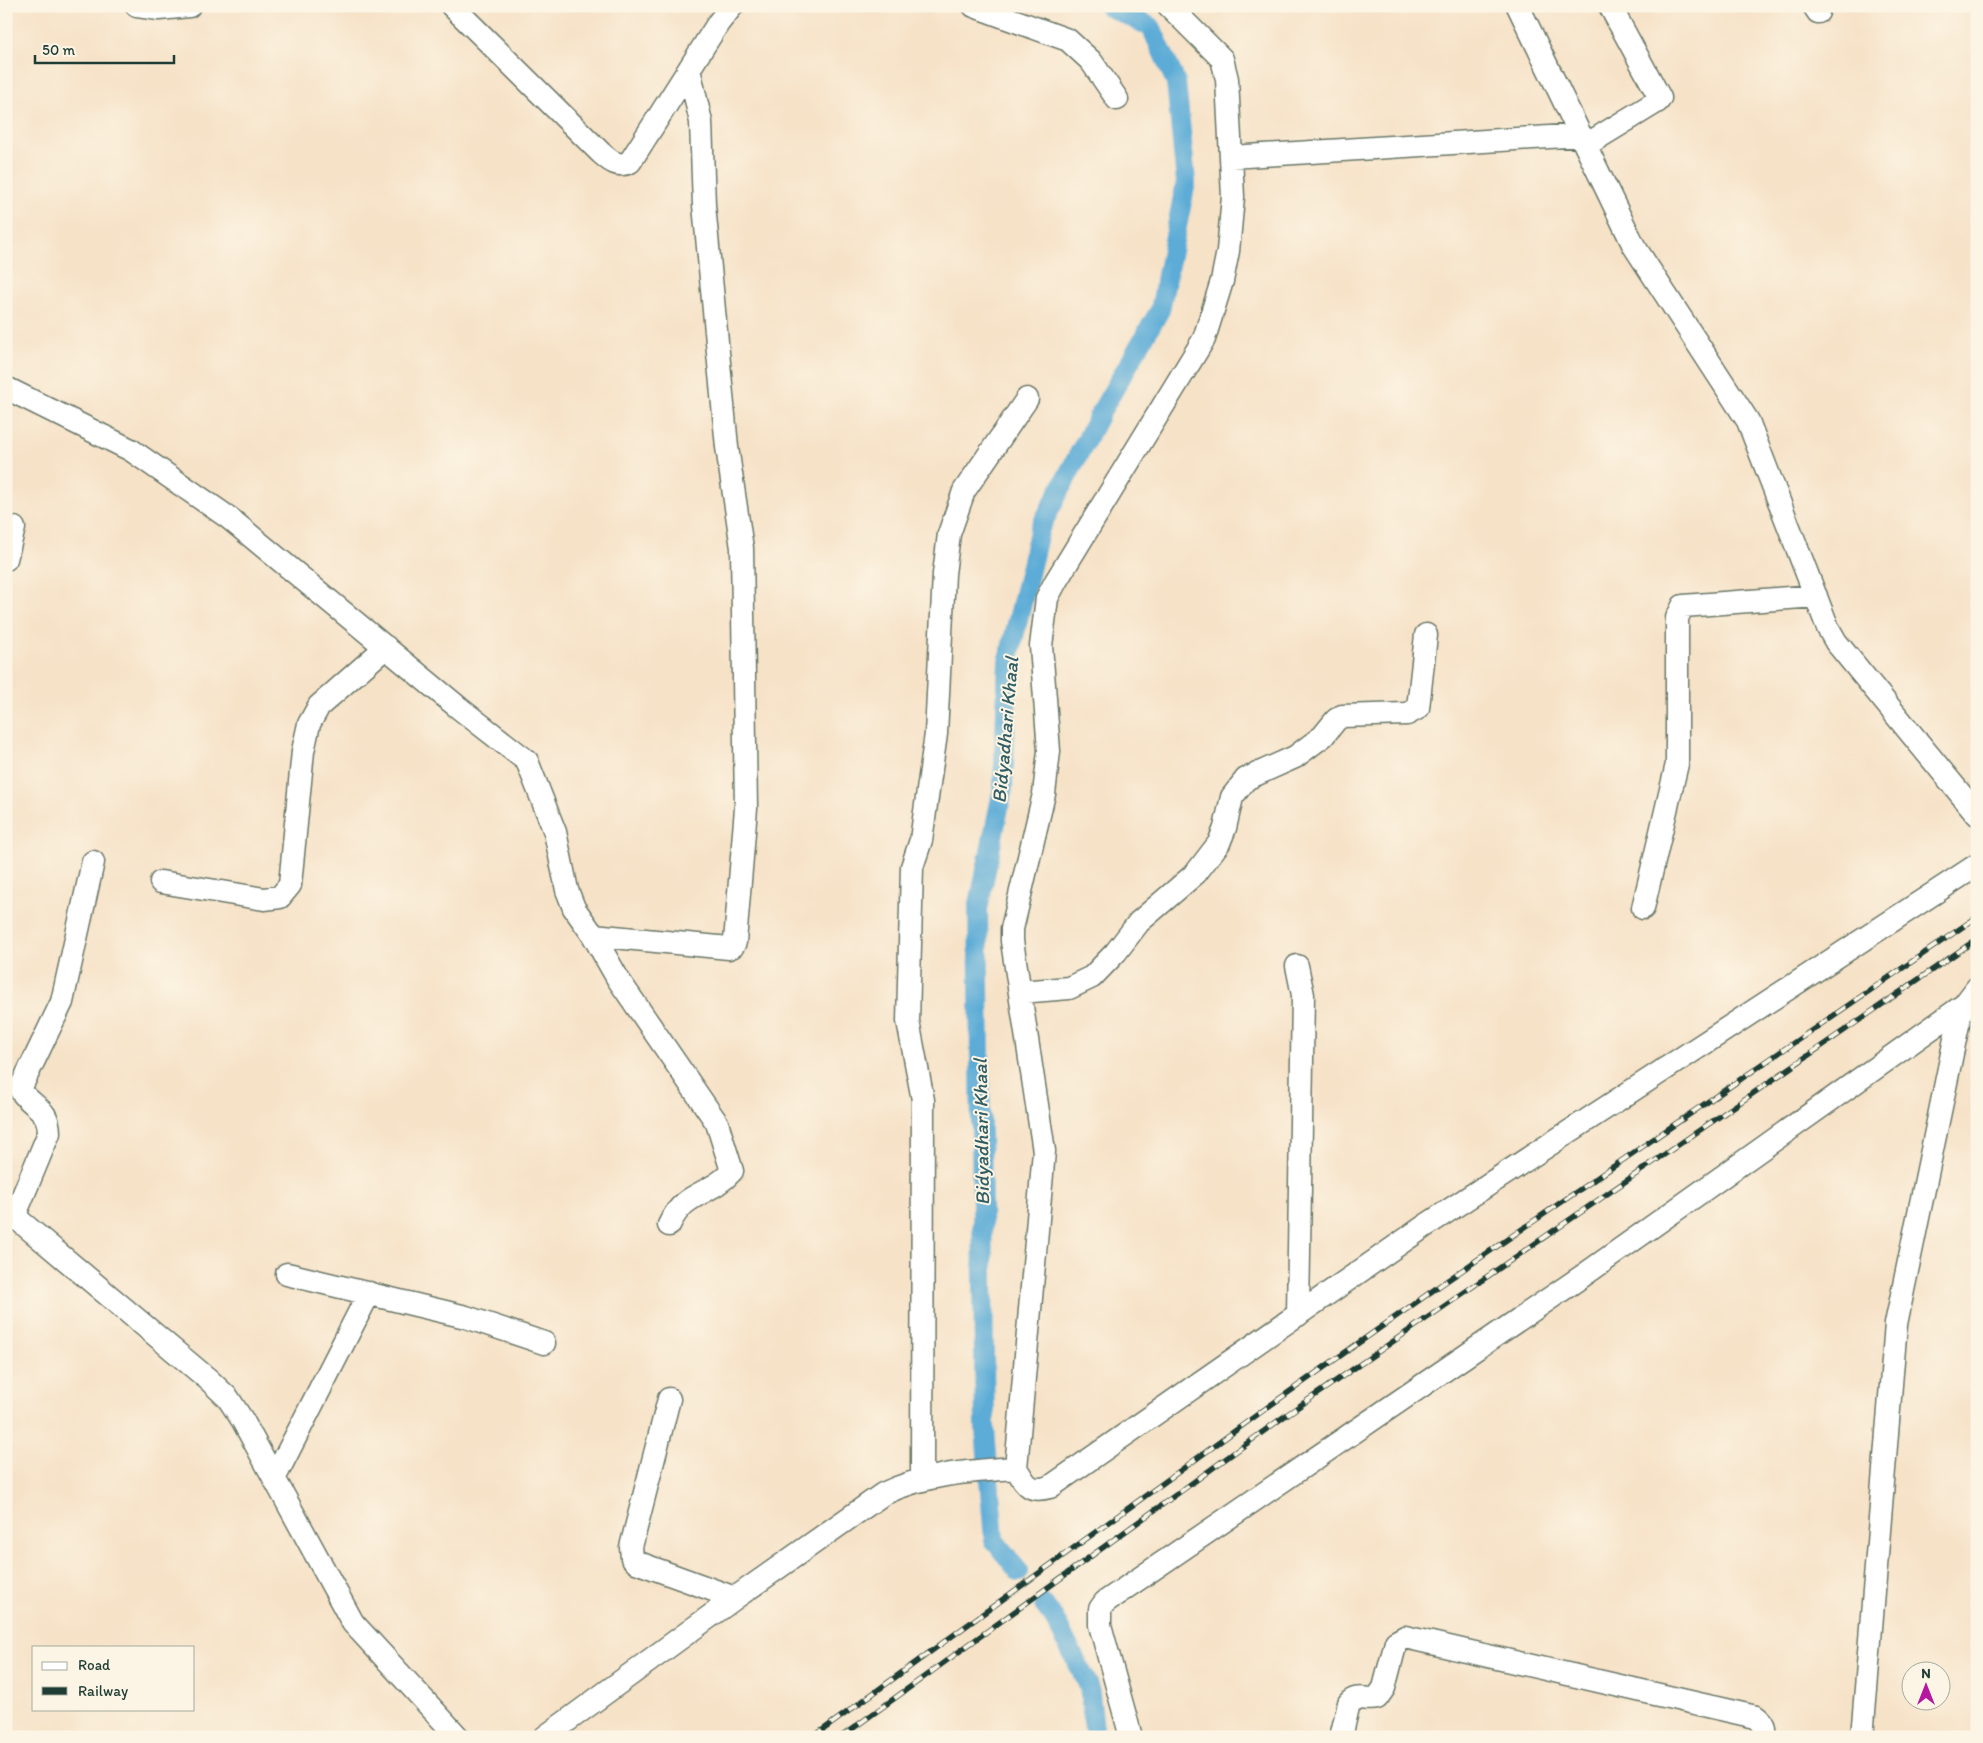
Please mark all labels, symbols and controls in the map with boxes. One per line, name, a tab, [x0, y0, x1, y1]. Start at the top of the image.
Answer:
scale bar	[35, 32, 174, 64]
text: 50 m	[42, 41, 75, 59]
water label: Bidyadhari Khaal	[987, 655, 1023, 804]
water label: Bidyadhari Khaal	[968, 1057, 994, 1206]
legend	[32, 1646, 195, 1710]
text: Road	[78, 1656, 111, 1674]
north arrow	[1900, 1660, 1950, 1710]
text: N	[1921, 1665, 1931, 1682]
text: Railway	[78, 1682, 128, 1700]

